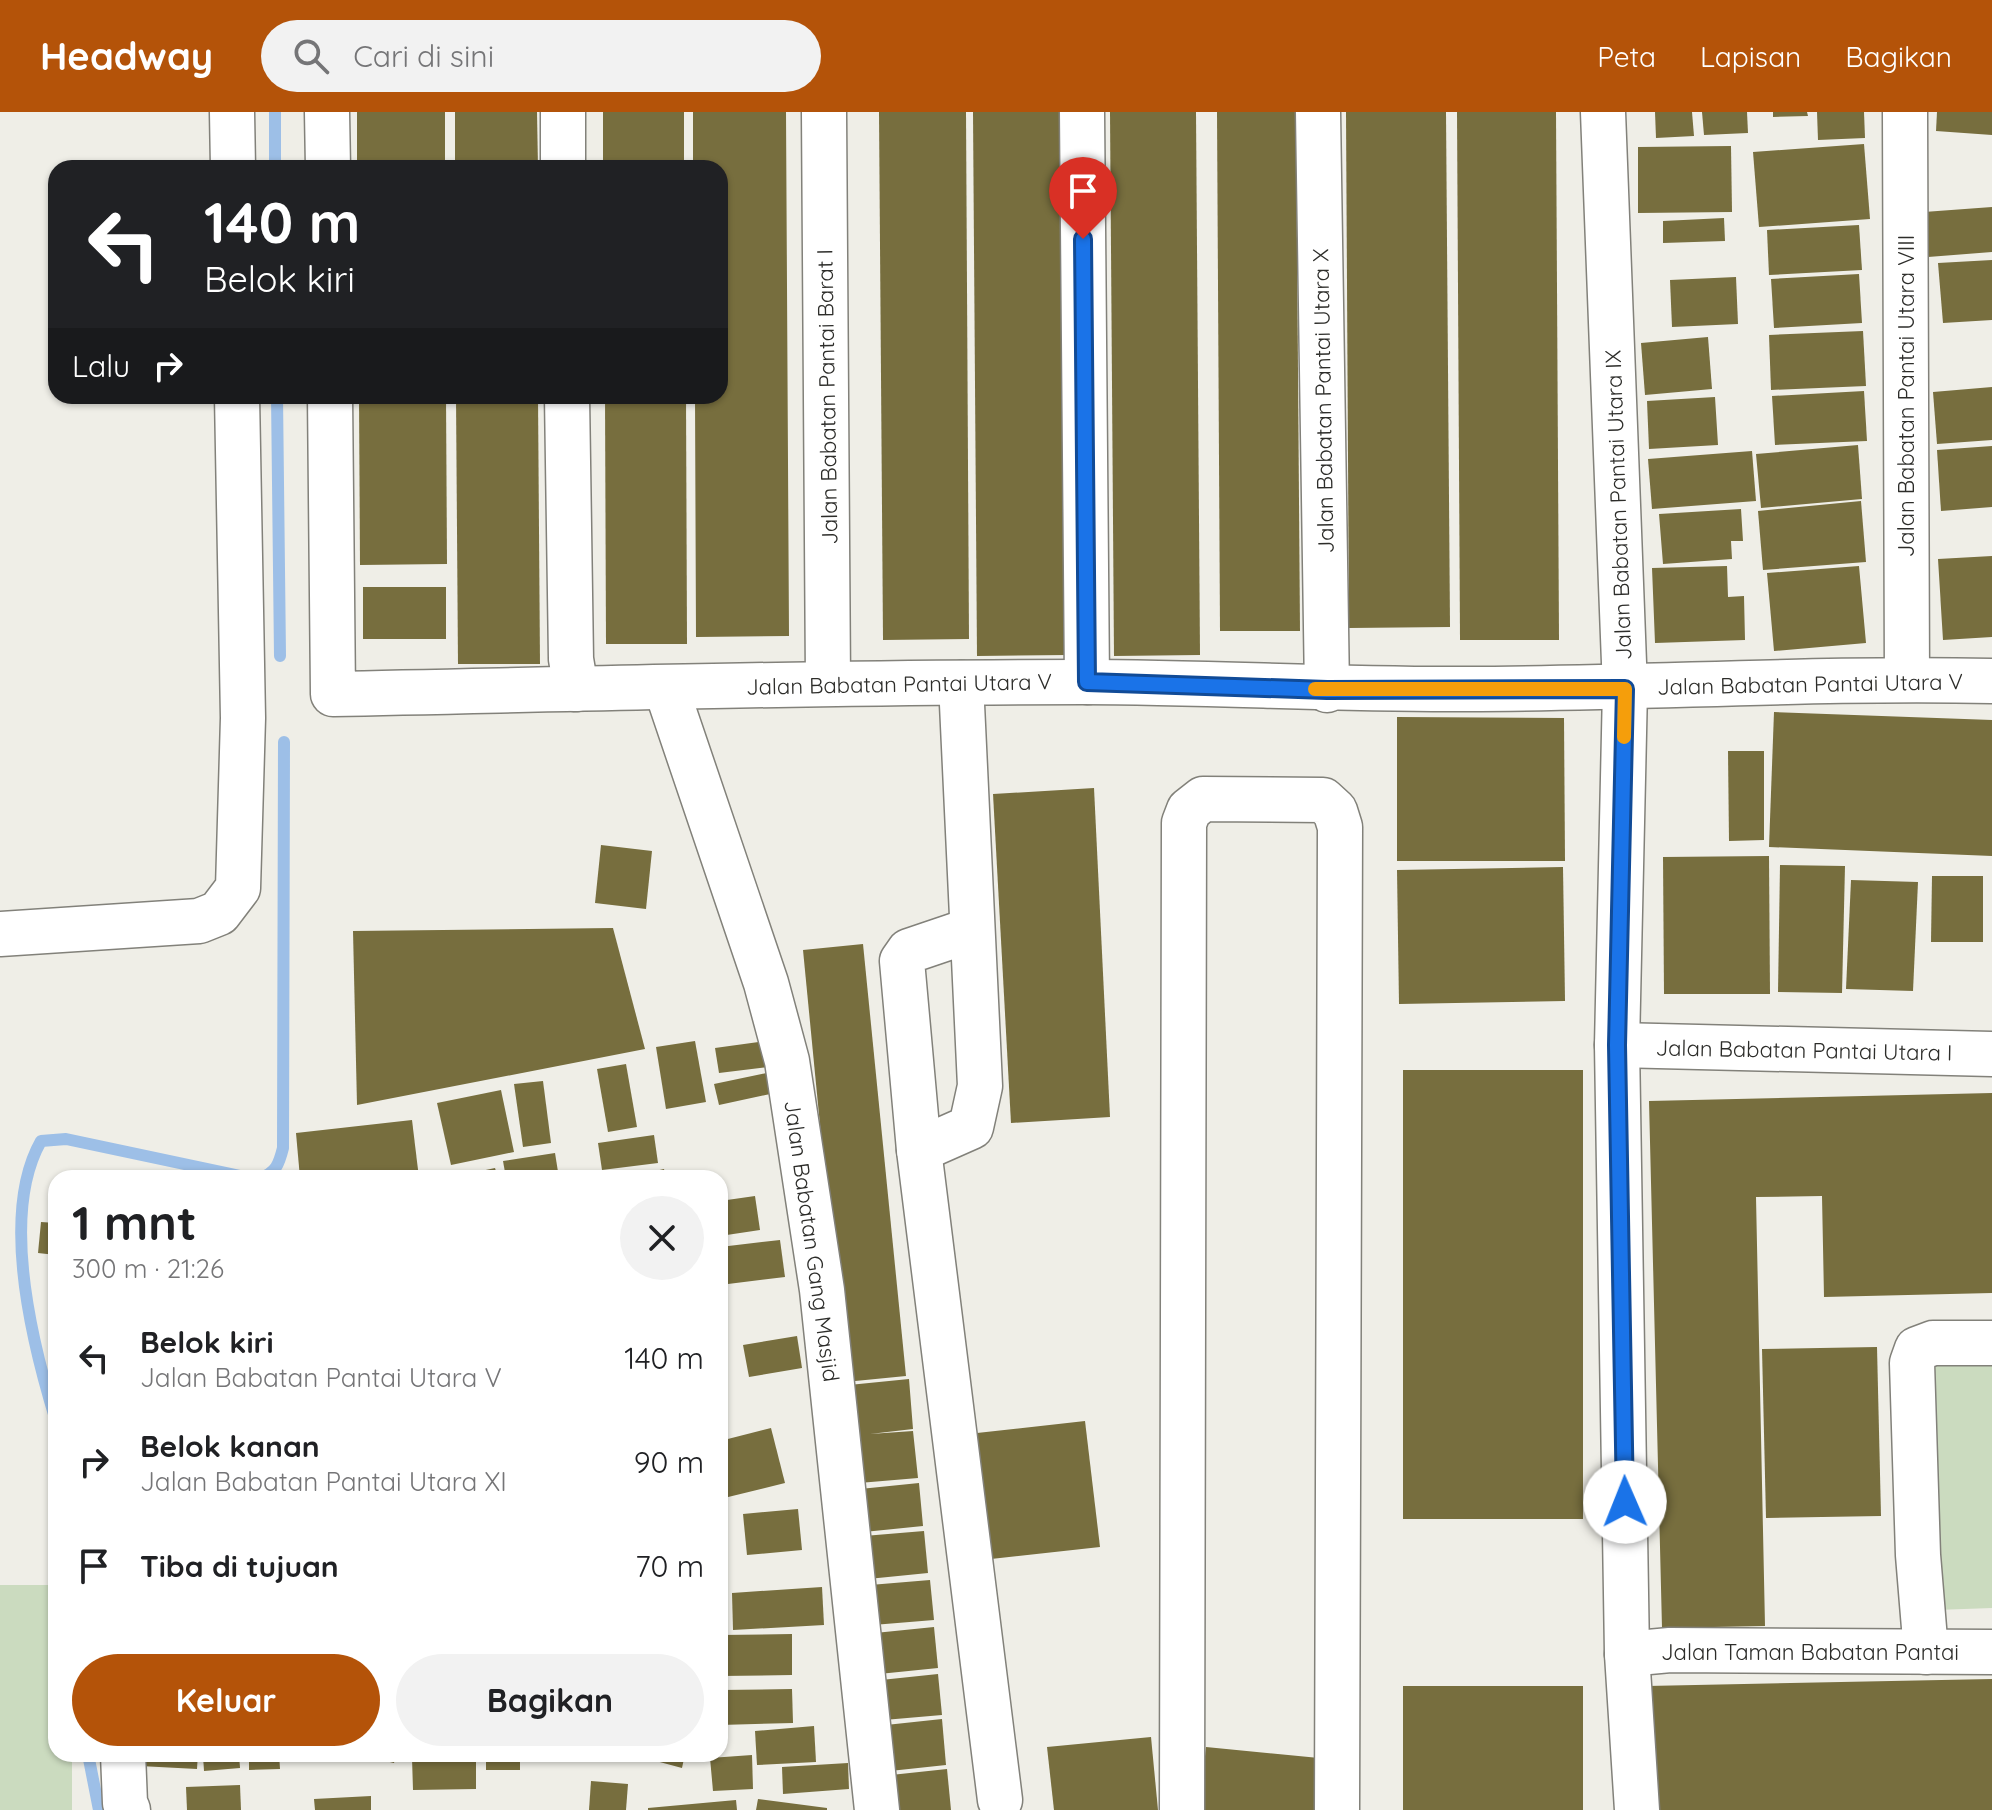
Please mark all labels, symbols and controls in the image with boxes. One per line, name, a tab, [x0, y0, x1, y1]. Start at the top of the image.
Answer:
search box	[261, 20, 821, 92]
text: Headway	[40, 32, 213, 80]
icon: search	[289, 34, 333, 78]
text: Cari di sini	[353, 37, 494, 75]
text: Peta	[1597, 39, 1656, 74]
text: Lapisan	[1700, 39, 1801, 74]
text: Bagikan	[1845, 39, 1952, 74]
pin	[1049, 157, 1117, 239]
icon: arrive	[1061, 169, 1105, 213]
text: 140 m	[204, 187, 360, 257]
icon: left	[72, 192, 176, 296]
street label: Jalan Babatan Pantai Utara VIII	[1892, 235, 1920, 557]
street label: Jalan Babatan Pantai Utara X	[1306, 248, 1340, 554]
street label: Jalan Babatan Pantai Barat I	[810, 249, 844, 545]
text: Belok kiri	[204, 256, 355, 301]
icon: right	[146, 344, 190, 388]
text: Lalu	[72, 347, 130, 385]
street label: Jalan Babatan Pantai Utara IX	[1599, 349, 1637, 661]
street label: Jalan Babatan Pantai Utara V	[746, 667, 1052, 701]
street label: Jalan Babatan Pantai Utara V	[1657, 667, 1963, 701]
street label: Jalan Babatan Pantai Utara I	[1655, 1033, 1953, 1067]
street label: Jalan Babatan Gang Masjid	[778, 1098, 846, 1384]
text: 1 mnt	[72, 1192, 197, 1252]
button: close	[620, 1196, 704, 1280]
text: 300 m · 21:26	[72, 1252, 224, 1285]
text: Belok kiri	[140, 1323, 274, 1361]
icon: left	[72, 1336, 116, 1380]
text: 140 m	[624, 1339, 704, 1377]
text: Jalan Babatan Pantai Utara V	[140, 1361, 502, 1394]
text: Belok kanan	[140, 1427, 320, 1465]
icon: right	[72, 1440, 116, 1484]
text: 90 m	[634, 1443, 704, 1481]
position arrow	[1583, 1460, 1667, 1544]
text: Jalan Babatan Pantai Utara XI	[140, 1465, 507, 1498]
icon: arrive	[72, 1544, 116, 1588]
text: Tiba di tujuan	[140, 1547, 339, 1585]
text: 70 m	[635, 1547, 704, 1585]
street label: Jalan Taman Babatan Pantai	[1661, 1638, 1959, 1666]
button: Keluar	[72, 1654, 380, 1746]
button: Bagikan	[396, 1654, 704, 1746]

